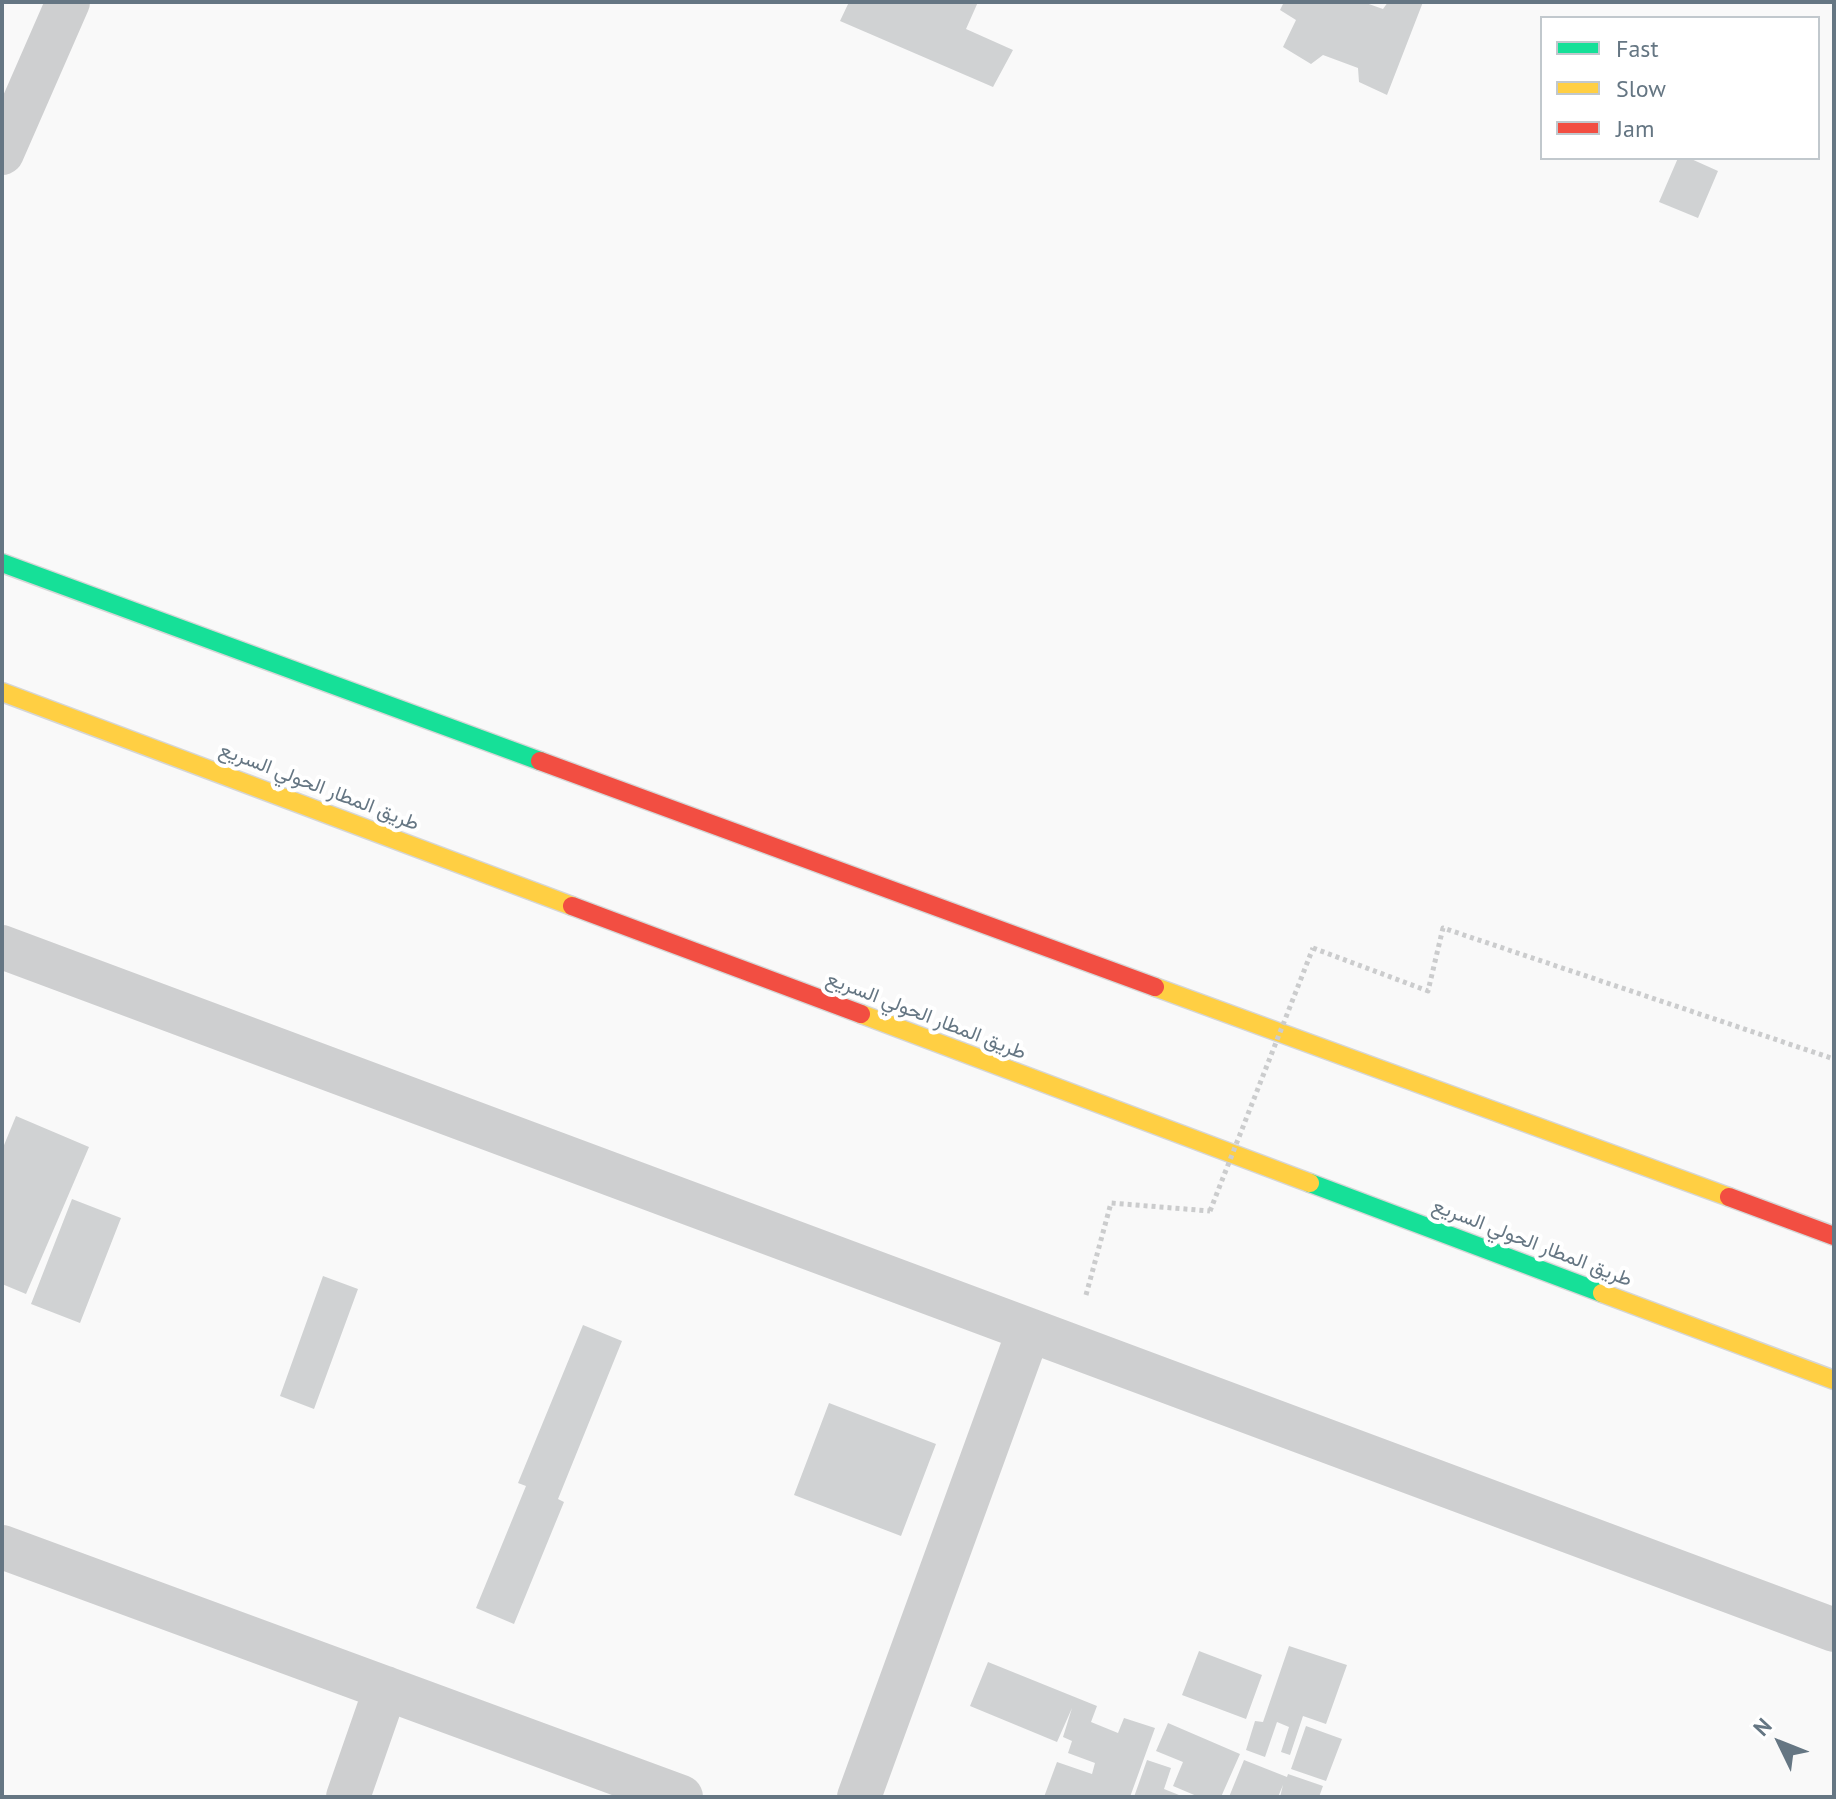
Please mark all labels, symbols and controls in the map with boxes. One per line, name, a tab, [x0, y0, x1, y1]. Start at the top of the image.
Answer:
legend	[1540, 16, 1820, 160]
text: Fast	[1616, 33, 1659, 64]
text: Slow	[1616, 73, 1666, 104]
text: Jam	[1616, 113, 1654, 144]
street label: طريق المطار الحولي السريع	[216, 738, 422, 836]
street label: طريق المطار الحولي السريع	[823, 967, 1029, 1065]
street label: طريق المطار الحولي السريع	[1429, 1194, 1635, 1292]
north arrow	[1740, 1703, 1820, 1783]
text: N	[1747, 1712, 1778, 1741]

